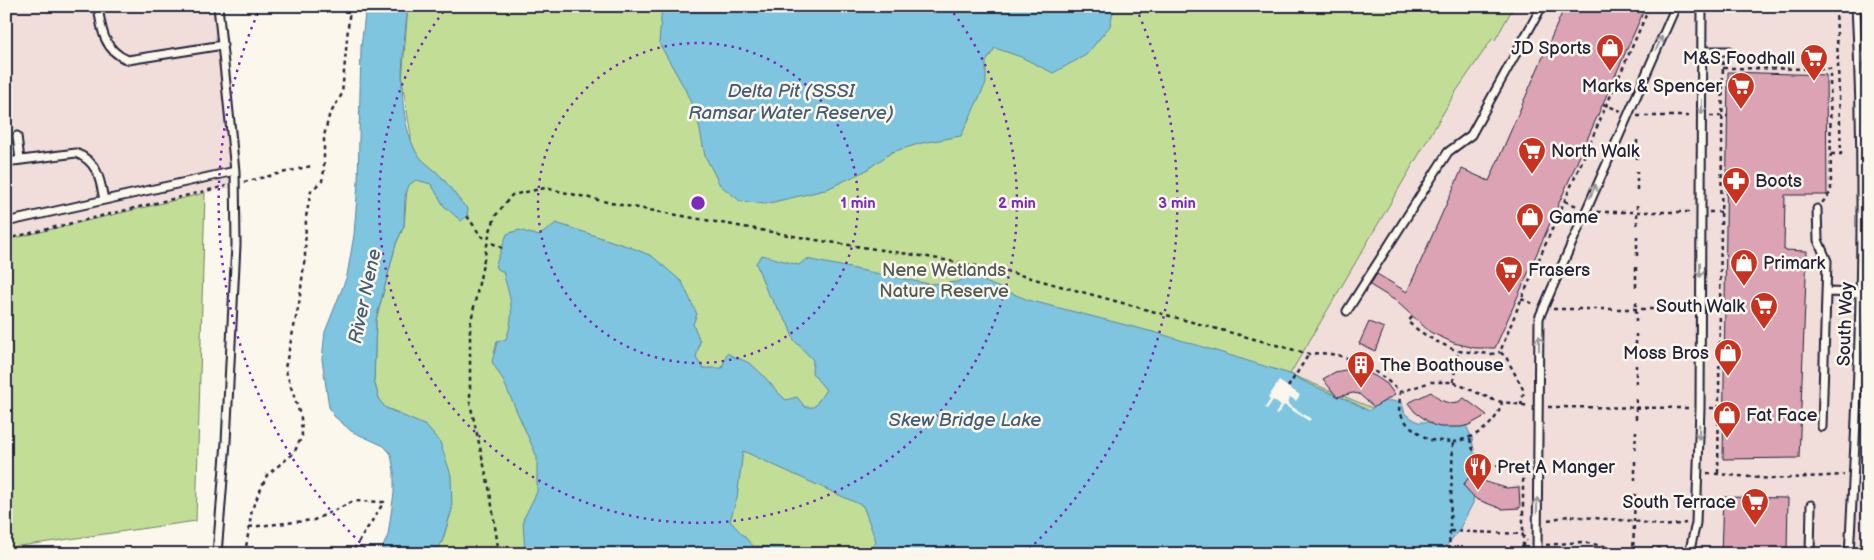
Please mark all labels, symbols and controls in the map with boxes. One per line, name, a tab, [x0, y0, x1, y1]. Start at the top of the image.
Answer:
shop icon: JD Sports	[1595, 33, 1625, 72]
one-way arrow	[1655, 36, 1665, 51]
place label: JD Sports	[1511, 38, 1591, 59]
supermarket icon: M&S Foodhall	[1799, 43, 1829, 82]
place label: M&S Foodhall	[1683, 48, 1795, 69]
supermarket icon: Marks & Spencer	[1726, 71, 1756, 110]
place label: Marks & Spencer	[1582, 76, 1722, 97]
water label: Delta Pit (SSSI Ramsar Water Reserve)	[688, 80, 894, 125]
one-way arrow	[1697, 99, 1707, 115]
supermarket icon: North Walk	[1517, 136, 1547, 175]
place label: North Walk	[1551, 141, 1640, 162]
pharmacy icon: Boots	[1721, 166, 1751, 205]
place label: Boots	[1755, 171, 1802, 192]
one-way arrow	[1589, 184, 1599, 199]
centre of rings	[689, 194, 707, 212]
text: 1 min	[840, 194, 876, 213]
text: 2 min	[998, 194, 1036, 213]
text: 3 min	[1158, 194, 1196, 213]
shop icon: Game	[1515, 202, 1545, 241]
place label: Game	[1549, 207, 1599, 228]
water label: River Nene	[344, 247, 387, 346]
shop icon: Primark	[1729, 248, 1759, 287]
place label: Primark	[1763, 253, 1826, 274]
supermarket icon: Frasers	[1494, 255, 1524, 294]
park label: Nene Wetlands Nature Reserve	[879, 260, 1009, 302]
place label: Frasers	[1528, 260, 1590, 281]
one-way arrow	[1695, 262, 1705, 278]
street label: South Way	[1834, 281, 1857, 367]
supermarket icon: South Walk	[1749, 291, 1779, 330]
place label: South Walk	[1656, 296, 1745, 317]
one-way arrow	[1534, 335, 1544, 351]
shop icon: Moss Bros	[1713, 338, 1743, 377]
place label: Moss Bros	[1623, 343, 1709, 364]
building icon: The Boathouse	[1346, 350, 1376, 389]
place label: The Boathouse	[1380, 355, 1504, 376]
shop icon: Fat Face	[1712, 400, 1742, 439]
place label: Fat Face	[1746, 405, 1818, 426]
water label: Skew Bridge Lake	[889, 409, 1041, 432]
one-way arrow	[1694, 424, 1703, 440]
restaurant icon: Pret A Manger	[1463, 452, 1493, 491]
place label: Pret A Manger	[1497, 457, 1615, 478]
supermarket icon: South Terrace	[1740, 487, 1770, 526]
place label: South Terrace	[1623, 492, 1736, 513]
one-way arrow	[1532, 497, 1542, 514]

